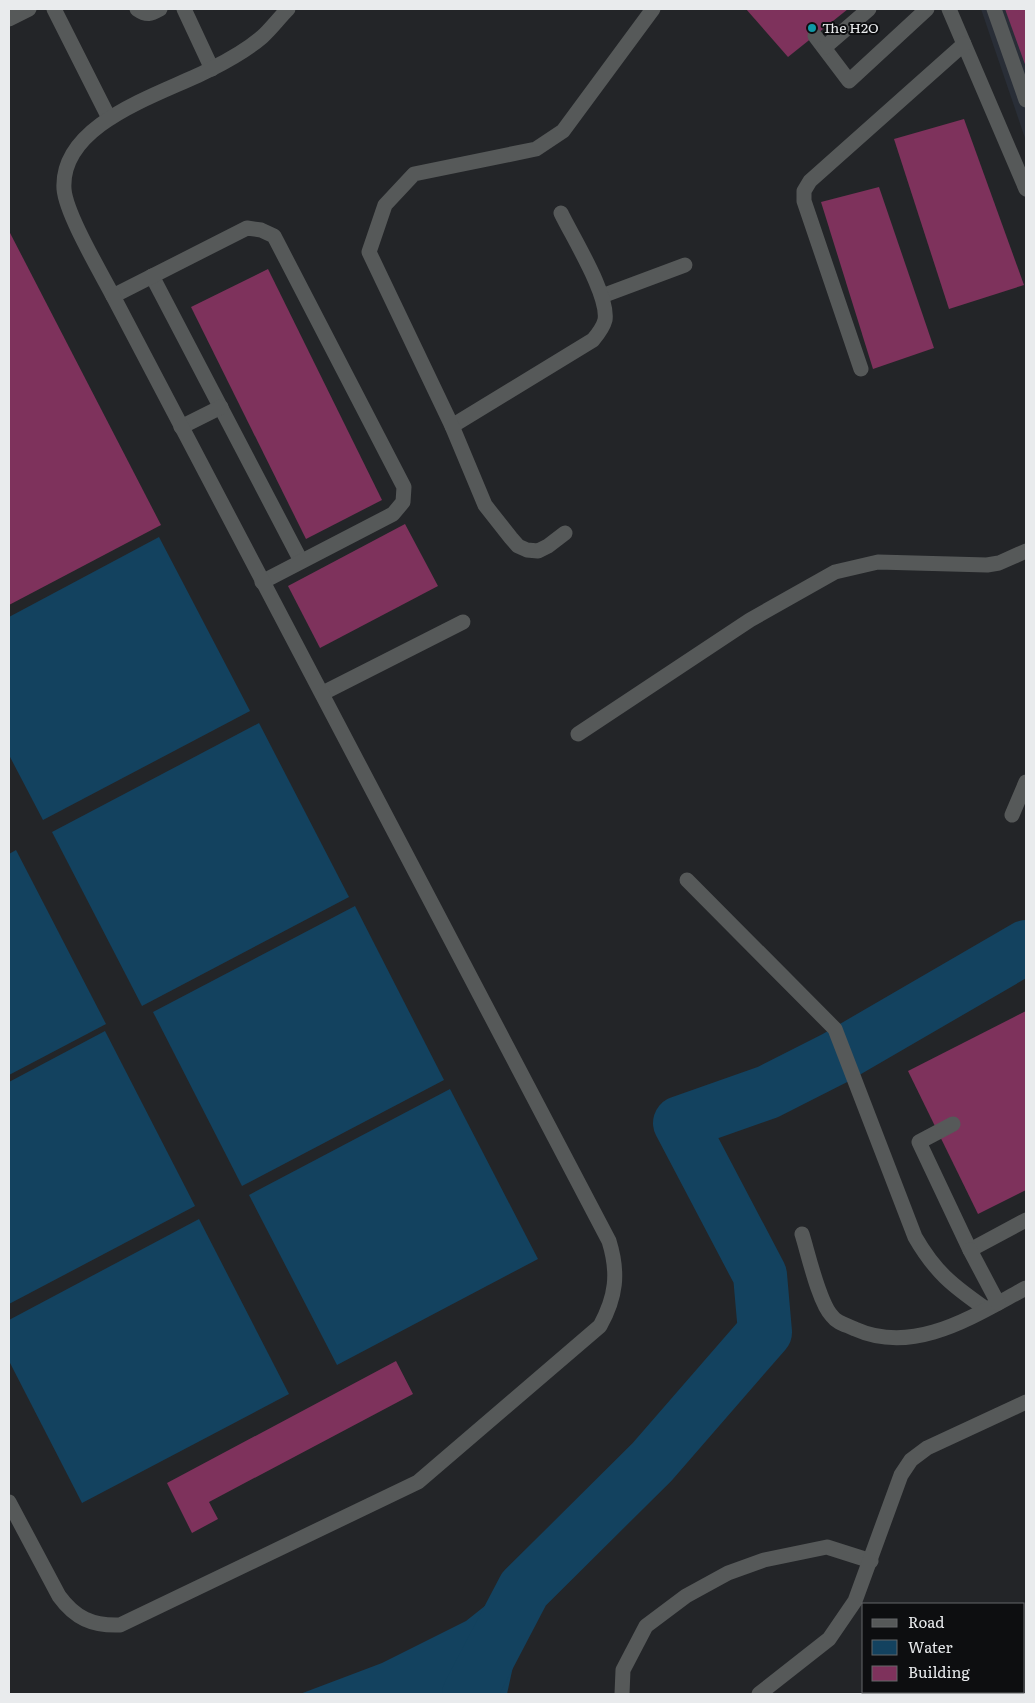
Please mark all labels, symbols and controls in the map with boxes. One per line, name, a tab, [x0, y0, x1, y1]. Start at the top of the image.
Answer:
place label: The H2O	[822, 17, 879, 37]
marker: The H2O	[806, 22, 818, 34]
legend	[862, 1603, 1025, 1693]
text: Road	[908, 1610, 944, 1633]
text: Water	[908, 1635, 953, 1658]
text: Building	[908, 1660, 970, 1683]

